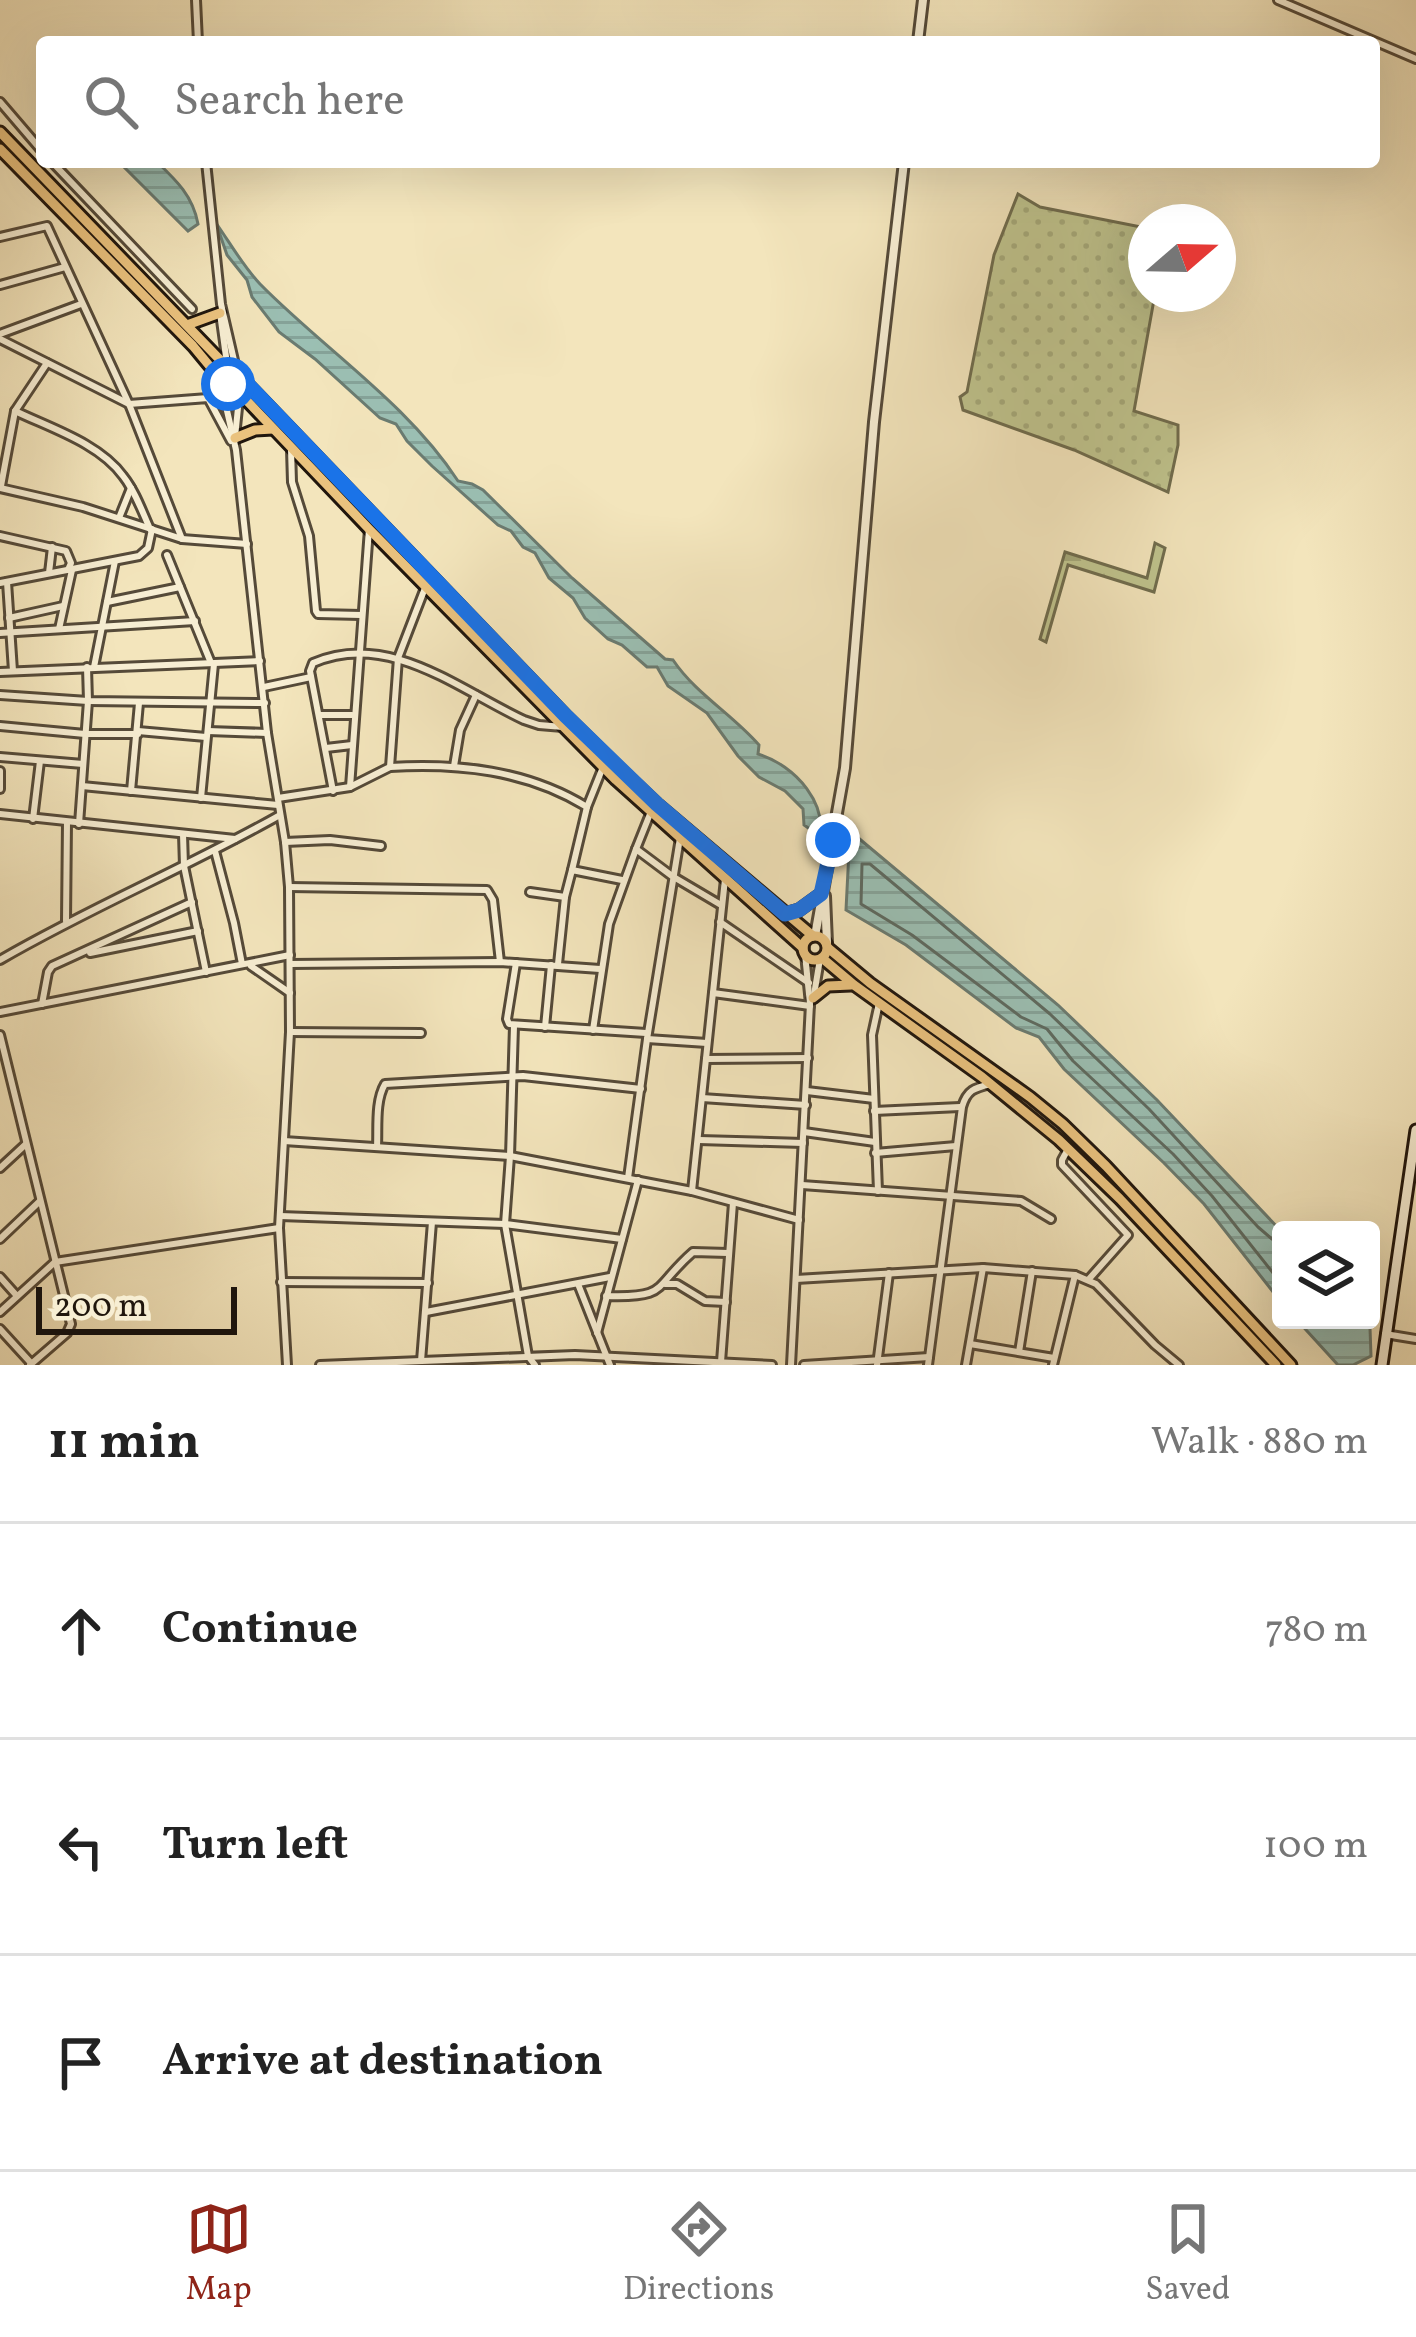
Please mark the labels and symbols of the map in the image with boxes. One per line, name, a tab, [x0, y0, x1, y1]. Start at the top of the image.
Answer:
north arrow	[1128, 204, 1236, 312]
route start	[201, 357, 255, 411]
route end	[806, 813, 860, 867]
scale bar	[36, 1281, 237, 1334]

